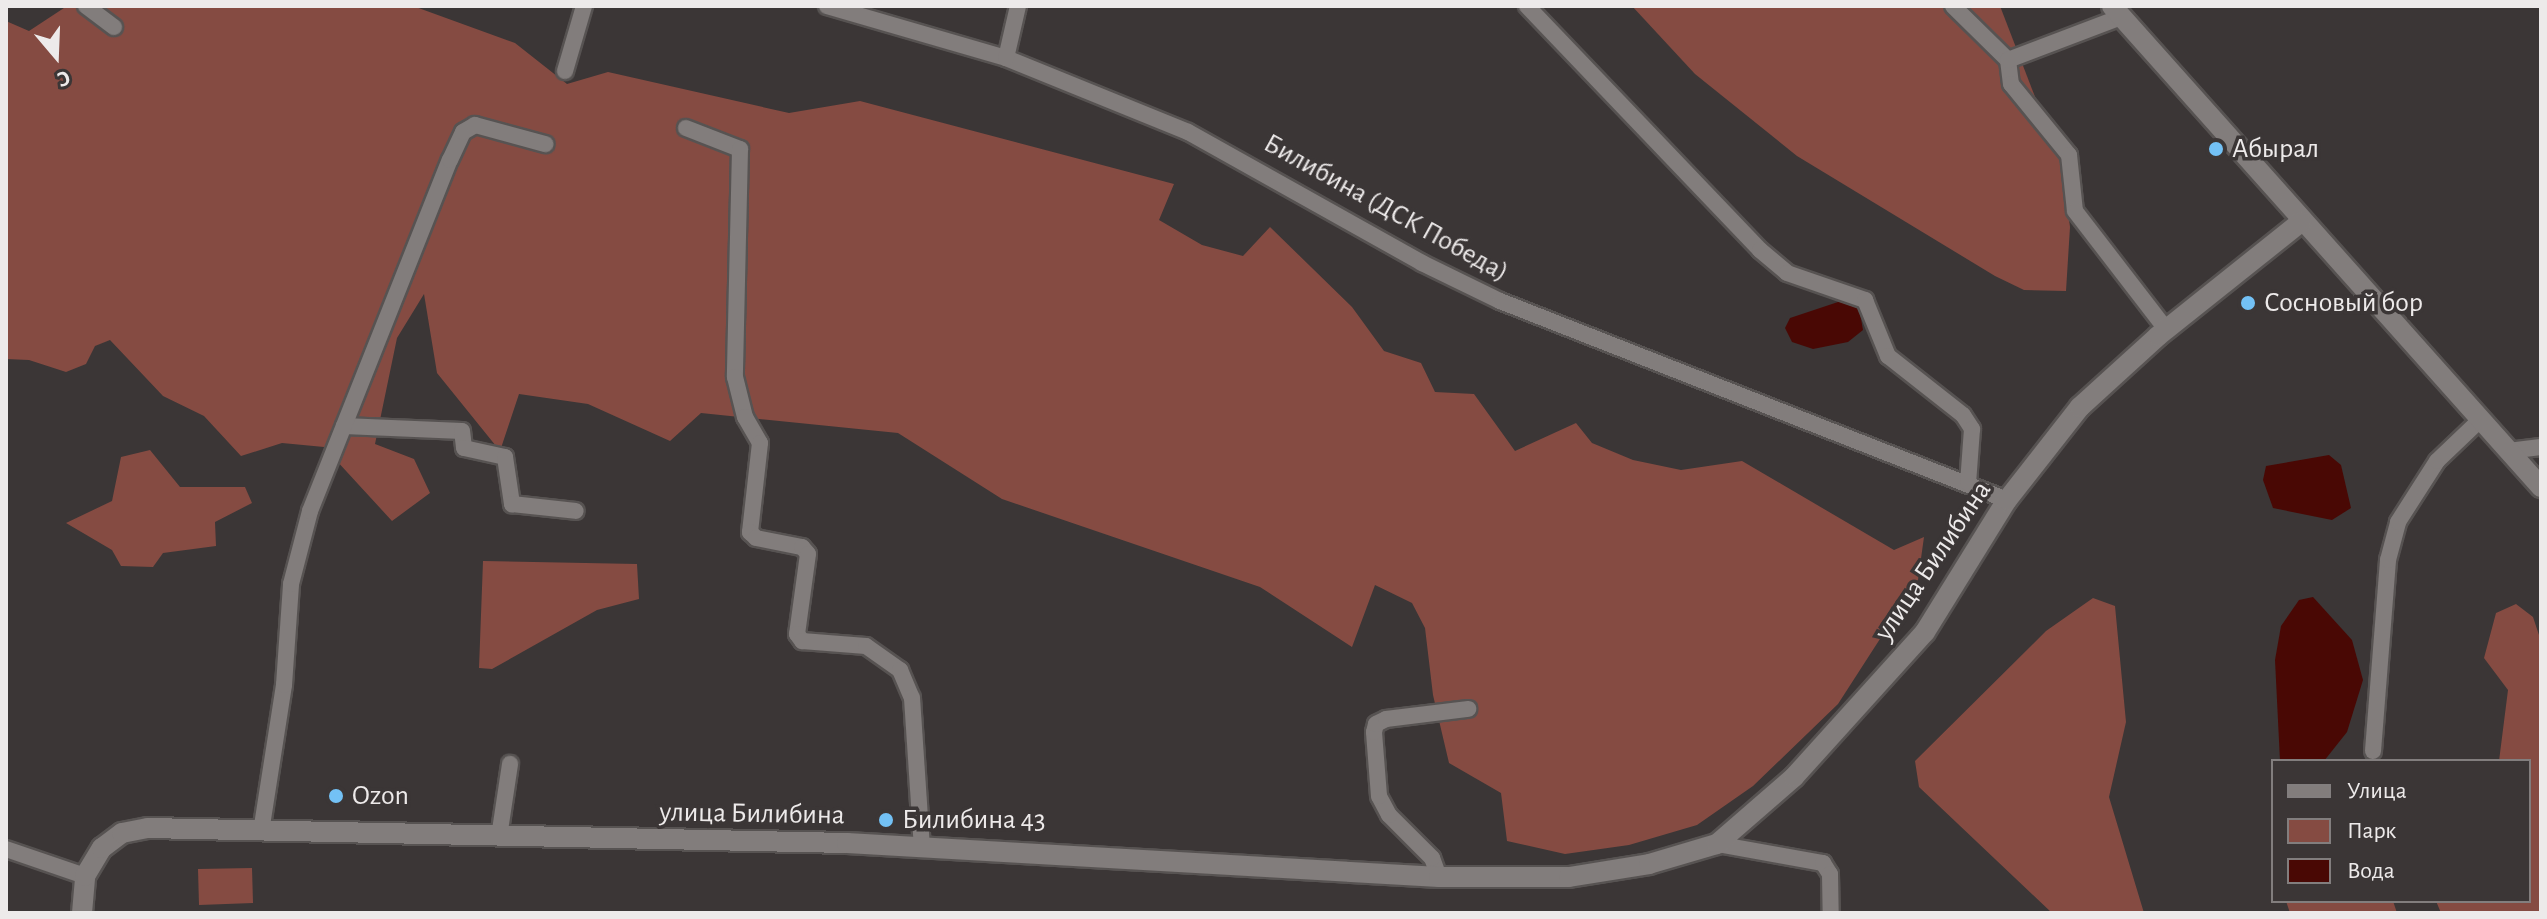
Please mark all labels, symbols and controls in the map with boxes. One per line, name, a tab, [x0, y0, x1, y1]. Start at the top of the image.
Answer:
north arrow	[16, 16, 96, 96]
text: С	[54, 66, 73, 91]
street label: Билибина (ДСК Победа)	[1258, 127, 1514, 289]
place label: Абырал	[2232, 132, 2319, 166]
marker: Абырал	[2207, 140, 2225, 158]
place label: Сосновый бор	[2264, 286, 2423, 320]
marker: Сосновый бор	[2239, 294, 2257, 312]
street label: улица Билибина	[1867, 475, 1999, 647]
legend	[2271, 759, 2531, 903]
place label: Ozon	[352, 779, 409, 813]
text: Улица	[2347, 779, 2407, 803]
marker: Ozon	[327, 787, 345, 805]
street label: улица Билибина	[659, 796, 845, 832]
place label: Билибина 43	[902, 803, 1046, 837]
marker: Билибина 43	[877, 811, 895, 829]
text: Парк	[2347, 819, 2396, 843]
text: Вода	[2347, 859, 2395, 883]

